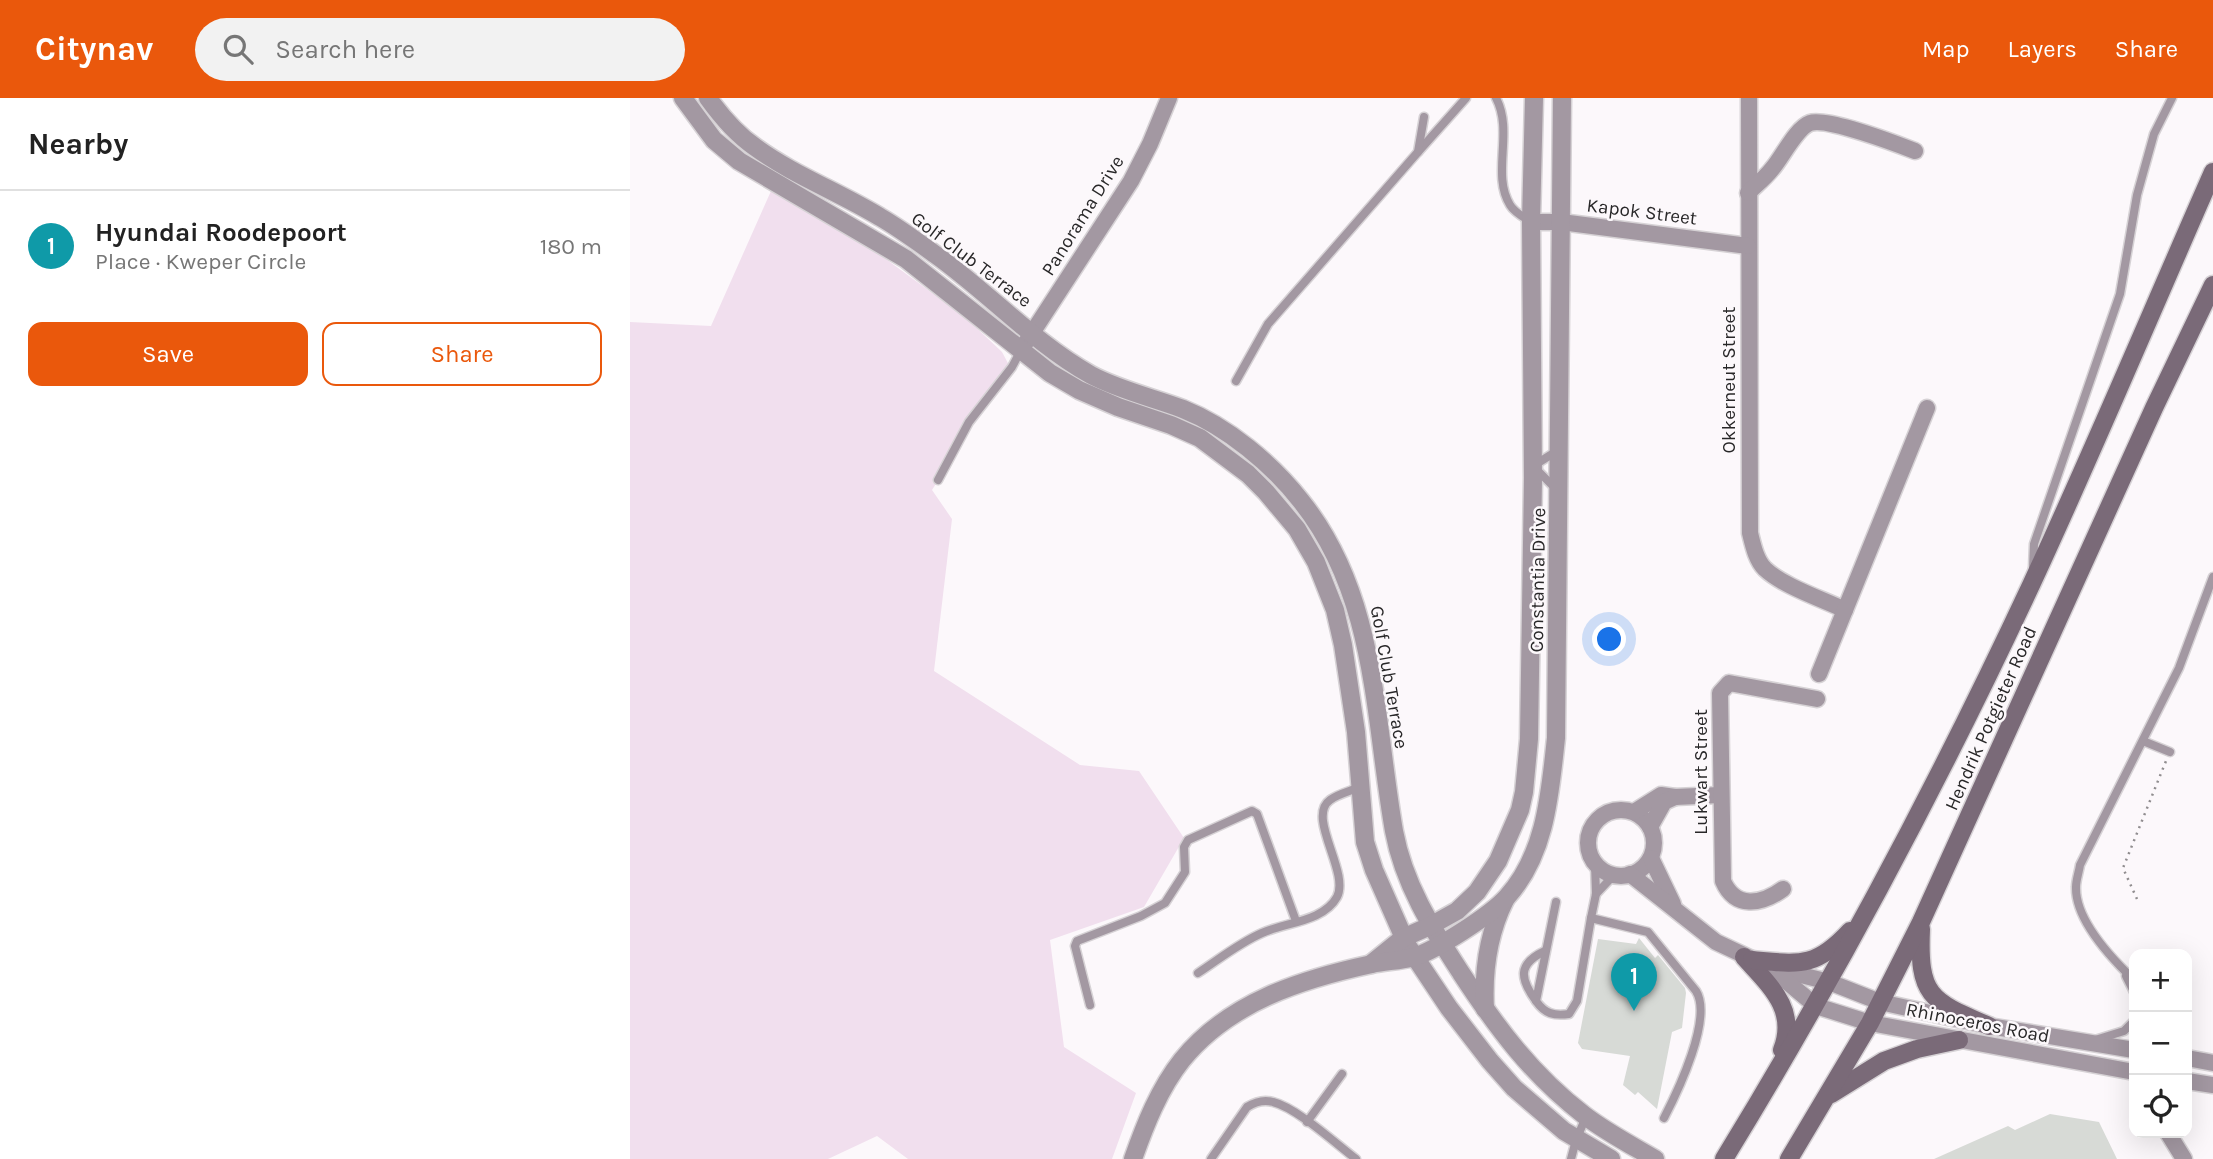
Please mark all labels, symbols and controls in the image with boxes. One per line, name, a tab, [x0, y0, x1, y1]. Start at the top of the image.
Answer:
search box	[195, 18, 685, 81]
text: Citynav	[35, 30, 153, 68]
icon: search	[219, 30, 257, 68]
text: Search here	[275, 34, 415, 65]
text: Map	[1922, 35, 1970, 63]
text: Layers	[2008, 35, 2077, 63]
text: Share	[2115, 35, 2178, 63]
text: Nearby	[28, 126, 128, 162]
street label: Panorama Drive	[1037, 151, 1129, 280]
street label: Kapok Street	[1586, 194, 1698, 230]
street label: Golf Club Terrace	[907, 207, 1036, 312]
text: Hyundai Roodepoort	[95, 217, 347, 248]
text: 1	[47, 233, 55, 260]
text: 180 m	[540, 233, 602, 260]
text: Place · Kweper Circle	[95, 248, 306, 275]
street label: Okkerneut Street	[1718, 307, 1740, 453]
button: Save	[28, 322, 308, 386]
button: Share	[322, 322, 602, 386]
street label: Constantia Drive	[1526, 507, 1550, 653]
street label: Golf Club Terrace	[1366, 604, 1412, 750]
your location	[1592, 622, 1626, 656]
street label: Hendrik Potgieter Road	[1940, 623, 2041, 814]
street label: Lukwart Street	[1690, 709, 1712, 835]
map controls	[2129, 949, 2192, 1138]
button: +	[2129, 949, 2192, 1012]
pin: 1	[1611, 953, 1657, 1011]
street label: Rhinoceros Road	[1904, 998, 2051, 1048]
button: −	[2129, 1012, 2192, 1075]
button: locate	[2129, 1075, 2192, 1138]

